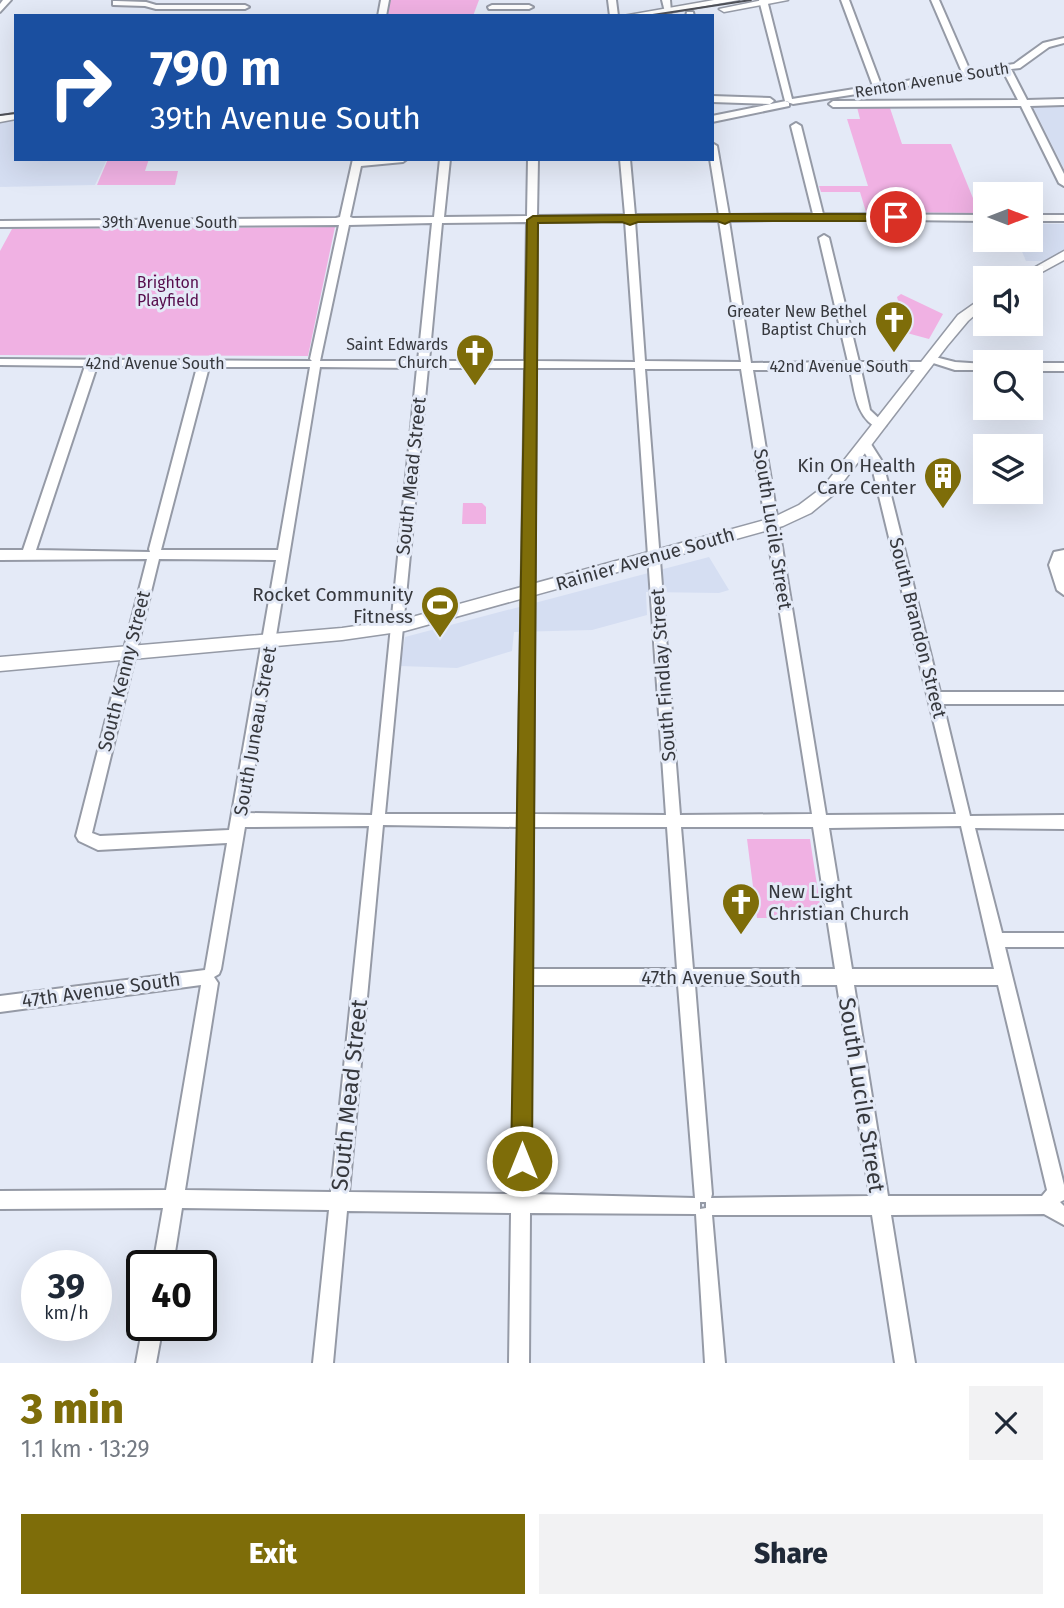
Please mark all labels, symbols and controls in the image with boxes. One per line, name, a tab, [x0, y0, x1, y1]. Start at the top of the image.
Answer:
text: 790 m	[150, 39, 281, 98]
icon: right	[35, 42, 126, 133]
street label: Renton Avenue South	[854, 58, 1010, 102]
text: 39th Avenue South	[150, 99, 421, 137]
north arrow	[973, 182, 1043, 252]
map controls	[973, 182, 1043, 504]
pin	[866, 187, 926, 247]
icon: arrive	[877, 198, 915, 236]
street label: 39th Avenue South	[102, 213, 238, 232]
button: sound	[973, 266, 1043, 336]
park label: Brighton Playfield	[137, 273, 199, 310]
church icon: Greater New Bethel Baptist Church	[873, 299, 915, 354]
place label: Greater New Bethel Baptist Church	[727, 302, 867, 339]
church icon: Saint Edwards Church	[454, 332, 496, 387]
place label: Saint Edwards Church	[346, 335, 448, 372]
button: search	[973, 350, 1043, 420]
street label: 42nd Avenue South	[85, 354, 225, 373]
street label: 42nd Avenue South	[769, 357, 909, 376]
street label: South Mead Street	[391, 396, 431, 556]
button: layers	[973, 434, 1043, 504]
street label: South Lucile Street	[749, 447, 797, 611]
place label: Kin On Health Care Center	[797, 454, 917, 499]
building icon: Kin On Health Care Center	[922, 455, 964, 510]
street label: Rainier Avenue South	[553, 522, 737, 596]
street label: South Brandon Street	[884, 535, 952, 721]
place label: Rocket Community Fitness	[252, 583, 414, 628]
sports icon: Rocket Community Fitness	[419, 584, 461, 639]
street label: South Kenny Street	[93, 588, 155, 754]
street label: South Findlay Street	[645, 588, 681, 762]
street label: South Juneau Street	[229, 644, 281, 818]
place label: New Light Christian Church	[768, 880, 910, 925]
church icon: New Light Christian Church	[720, 881, 762, 936]
street label: 47th Avenue South	[641, 966, 801, 989]
street label: 47th Avenue South	[20, 967, 182, 1013]
street label: South Lucile Street	[833, 996, 891, 1195]
street label: South Mead Street	[325, 997, 373, 1192]
position arrow	[485, 1124, 559, 1198]
speed limit sign: 40	[126, 1250, 217, 1341]
text: 39	[48, 1265, 85, 1307]
text: km/h	[44, 1302, 89, 1324]
text: 3 min	[21, 1384, 124, 1434]
button: close	[969, 1386, 1043, 1460]
text: 1.1 km · 13:29	[21, 1435, 150, 1463]
button: Exit	[21, 1514, 525, 1594]
button: Share	[539, 1514, 1043, 1594]

